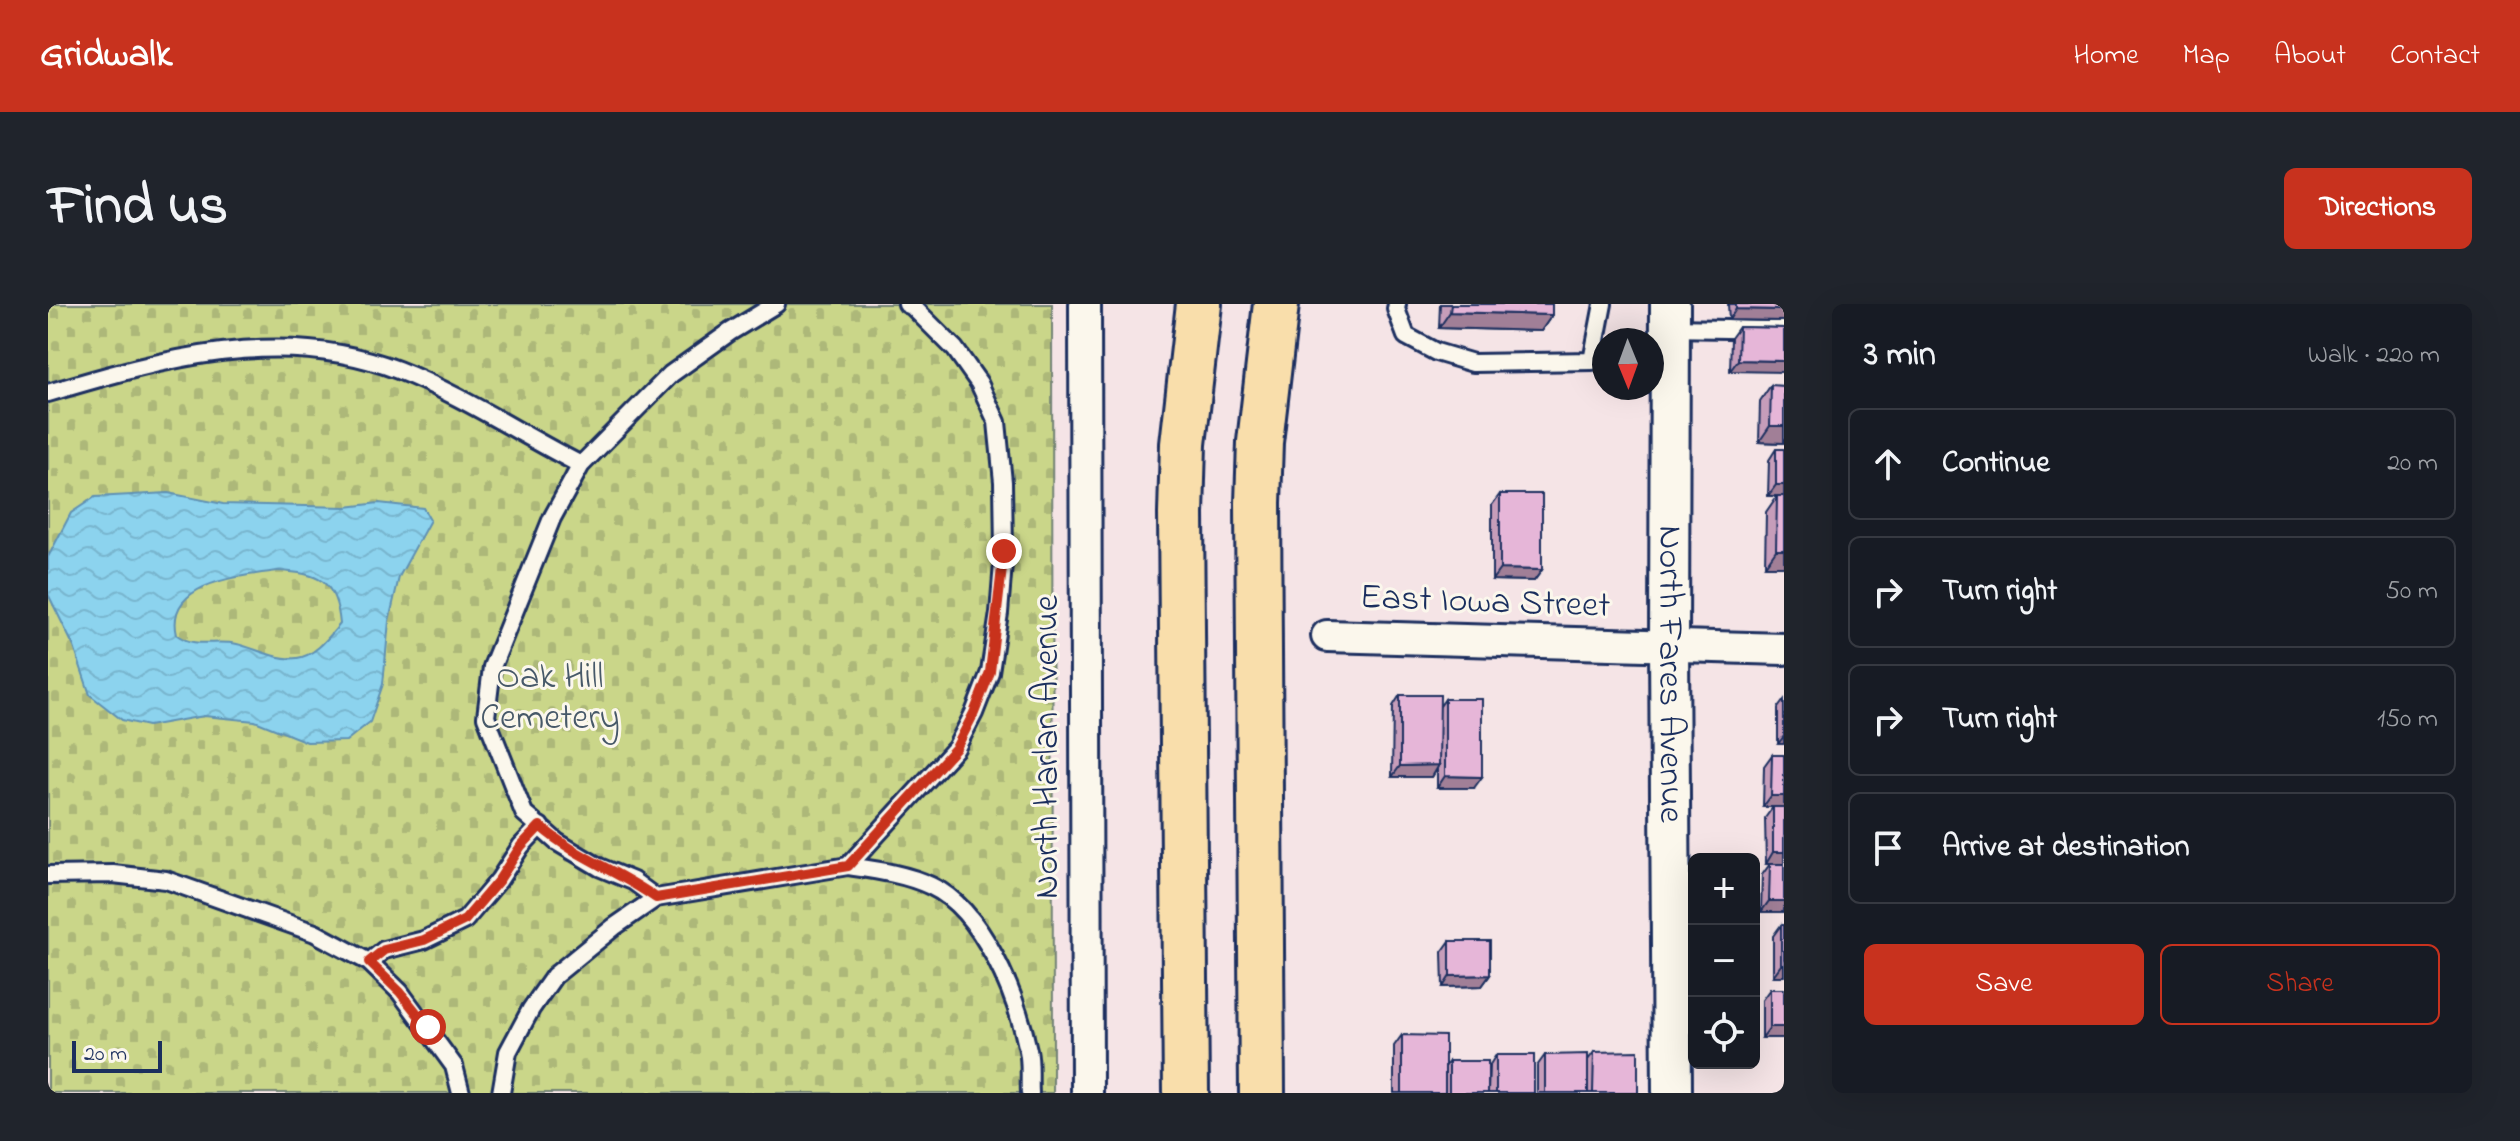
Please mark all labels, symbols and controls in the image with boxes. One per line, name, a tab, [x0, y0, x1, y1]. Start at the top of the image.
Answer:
text: Gridwalk	[40, 28, 172, 84]
text: Home	[2073, 36, 2139, 77]
text: Map	[2183, 36, 2230, 77]
text: About	[2274, 36, 2346, 77]
text: Contact	[2390, 36, 2480, 77]
text: Find us	[48, 168, 228, 249]
button: Directions	[2284, 168, 2472, 249]
north arrow	[1592, 328, 1664, 400]
text: 3 min	[1864, 331, 1936, 381]
text: Walk · 220 m	[2308, 337, 2440, 375]
icon: ahead	[1866, 442, 1910, 486]
text: Continue	[1942, 442, 2050, 486]
text: 20 m	[2387, 445, 2438, 483]
street label: North Fares Avenue	[1642, 525, 1697, 824]
route end	[986, 533, 1022, 569]
icon: right	[1866, 570, 1910, 614]
text: Turn right	[1942, 570, 2057, 614]
street label: East Iowa Street	[1359, 572, 1611, 634]
text: 50 m	[2385, 573, 2438, 611]
street label: North Harlan Avenue	[1022, 594, 1075, 899]
park label: Oak Hill Cemetery	[480, 652, 620, 746]
icon: right	[1866, 698, 1910, 742]
text: Turn right	[1942, 698, 2057, 742]
text: 150 m	[2377, 701, 2438, 739]
icon: arrive	[1866, 826, 1910, 870]
text: Arrive at destination	[1942, 826, 2190, 870]
map controls	[1688, 853, 1760, 1069]
button: +	[1688, 853, 1760, 925]
button: −	[1688, 925, 1760, 997]
button: Save	[1864, 944, 2144, 1025]
button: Share	[2160, 944, 2440, 1025]
button: locate	[1688, 997, 1760, 1069]
route start	[410, 1009, 446, 1045]
scale bar	[72, 1037, 162, 1073]
text: 20 m	[84, 1039, 127, 1071]

